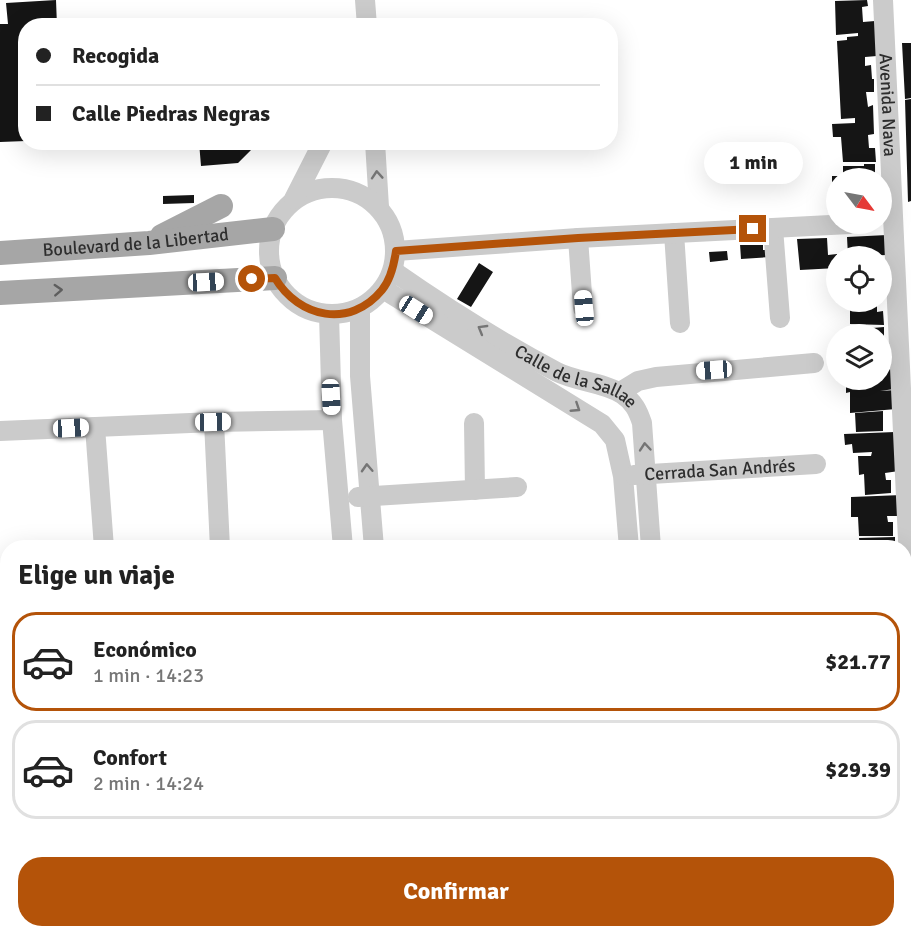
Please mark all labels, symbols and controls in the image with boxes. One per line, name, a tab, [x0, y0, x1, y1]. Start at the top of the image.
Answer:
text: Recogida	[72, 42, 159, 69]
street label: Avenida Nava	[874, 53, 901, 157]
text: Calle Piedras Negras	[72, 100, 270, 127]
callout: 1 min	[704, 142, 802, 184]
text: 1 min	[729, 150, 778, 175]
north arrow	[826, 168, 892, 234]
map controls	[826, 168, 892, 390]
one-way arrow	[371, 170, 384, 179]
route end	[739, 215, 766, 242]
street label: Boulevard de la Libertad	[42, 223, 230, 261]
button: locate	[826, 246, 892, 312]
route start	[238, 265, 265, 292]
car	[188, 272, 224, 292]
one-way arrow	[54, 284, 63, 297]
car	[573, 289, 595, 327]
car	[396, 293, 436, 327]
button: layers	[826, 324, 892, 390]
one-way arrow	[478, 325, 488, 336]
street label: Calle de la Sallae	[511, 340, 642, 412]
car	[695, 360, 733, 380]
car	[321, 379, 341, 415]
one-way arrow	[570, 400, 580, 412]
car	[195, 413, 231, 431]
car	[53, 418, 89, 438]
one-way arrow	[639, 443, 652, 452]
street label: Cerrada San Andrés	[644, 454, 796, 485]
one-way arrow	[360, 464, 373, 473]
text: Elige un viaje	[18, 559, 175, 592]
icon: car	[21, 635, 75, 689]
text: Económico	[93, 636, 197, 663]
text: $21.77	[825, 648, 891, 675]
text: 1 min · 14:23	[93, 663, 204, 688]
icon: car	[21, 743, 75, 797]
text: Confort	[93, 744, 167, 771]
text: $29.39	[825, 756, 891, 783]
text: 2 min · 14:24	[93, 771, 204, 796]
button: Confirmar	[18, 857, 894, 926]

